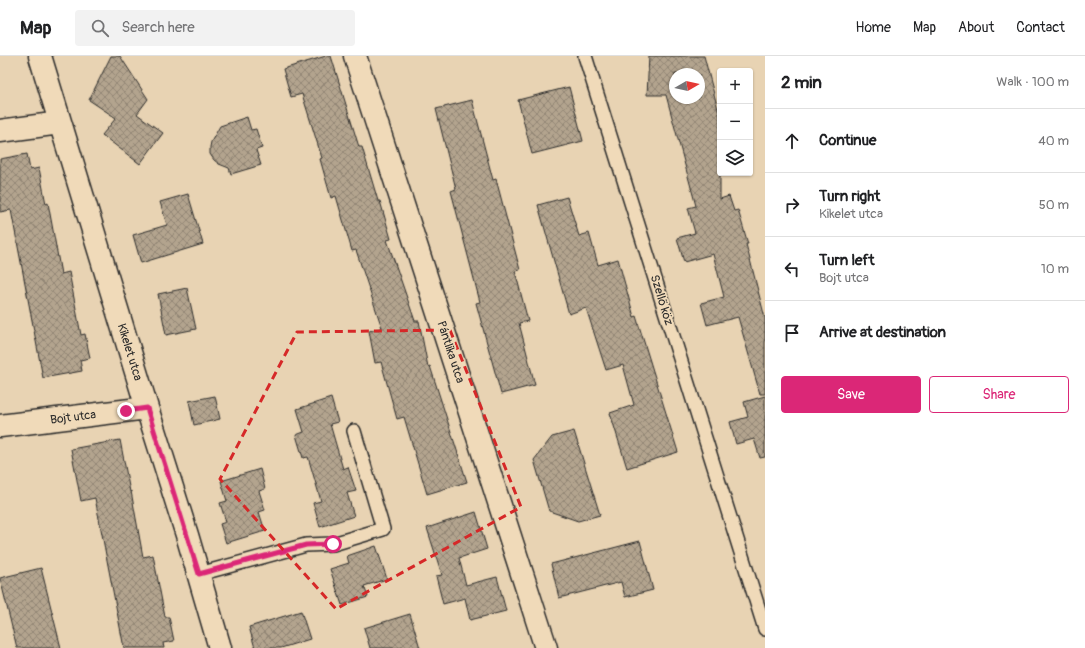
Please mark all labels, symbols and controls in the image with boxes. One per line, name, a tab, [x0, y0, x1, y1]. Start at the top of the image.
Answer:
search box	[75, 10, 355, 46]
text: Map	[20, 16, 51, 40]
icon: search	[89, 17, 111, 39]
text: Search here	[121, 18, 195, 37]
text: Home	[856, 19, 891, 36]
text: Map	[913, 19, 936, 36]
text: About	[958, 19, 994, 36]
text: Contact	[1016, 19, 1065, 36]
north arrow	[669, 68, 705, 104]
map controls	[717, 68, 753, 176]
button: +	[717, 68, 753, 104]
text: 2 min	[781, 72, 822, 93]
text: Walk · 100 m	[996, 74, 1069, 90]
button: −	[717, 104, 753, 140]
icon: ahead	[781, 130, 803, 152]
text: Continue	[819, 131, 877, 150]
text: 40 m	[1038, 133, 1069, 149]
button: layers	[717, 140, 753, 176]
text: Turn right	[819, 187, 880, 206]
icon: right	[781, 194, 803, 216]
text: 50 m	[1039, 197, 1069, 213]
text: Kikelet utca	[819, 206, 883, 222]
text: Turn left	[819, 251, 875, 270]
icon: left	[781, 258, 803, 280]
text: 10 m	[1041, 261, 1069, 277]
text: Bojt utca	[819, 270, 869, 286]
street label: Szellő köz	[647, 273, 676, 327]
street label: Pántlika utca	[433, 319, 468, 386]
street label: Kikelet utca	[114, 322, 145, 383]
icon: arrive	[781, 322, 803, 344]
text: Arrive at destination	[819, 323, 946, 342]
button: Save	[781, 376, 921, 413]
button: Share	[929, 376, 1069, 413]
route end	[117, 402, 135, 420]
street label: Bojt utca	[49, 407, 97, 428]
route start	[324, 535, 342, 553]

